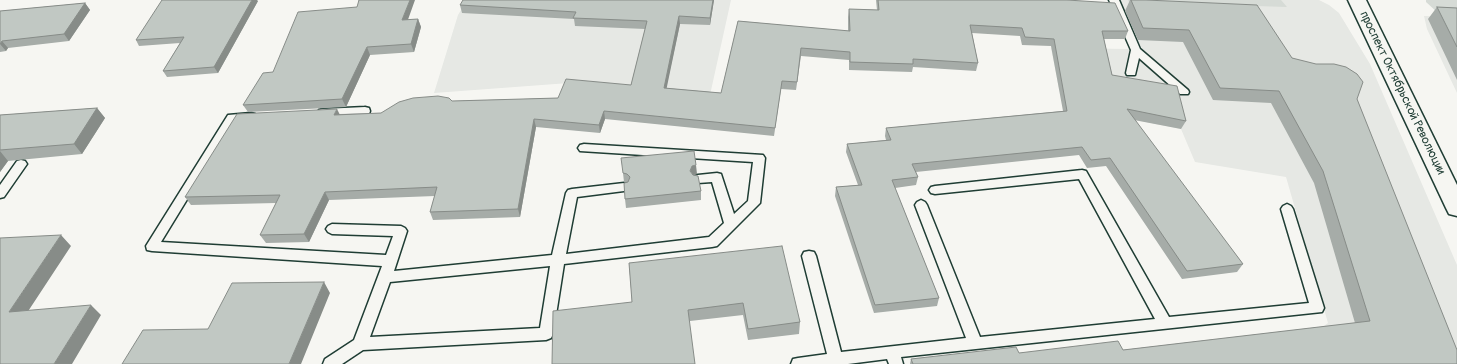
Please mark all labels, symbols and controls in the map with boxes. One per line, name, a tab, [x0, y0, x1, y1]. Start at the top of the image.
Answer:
street label: проспект Октябрьской Революции	[1356, 9, 1448, 177]

